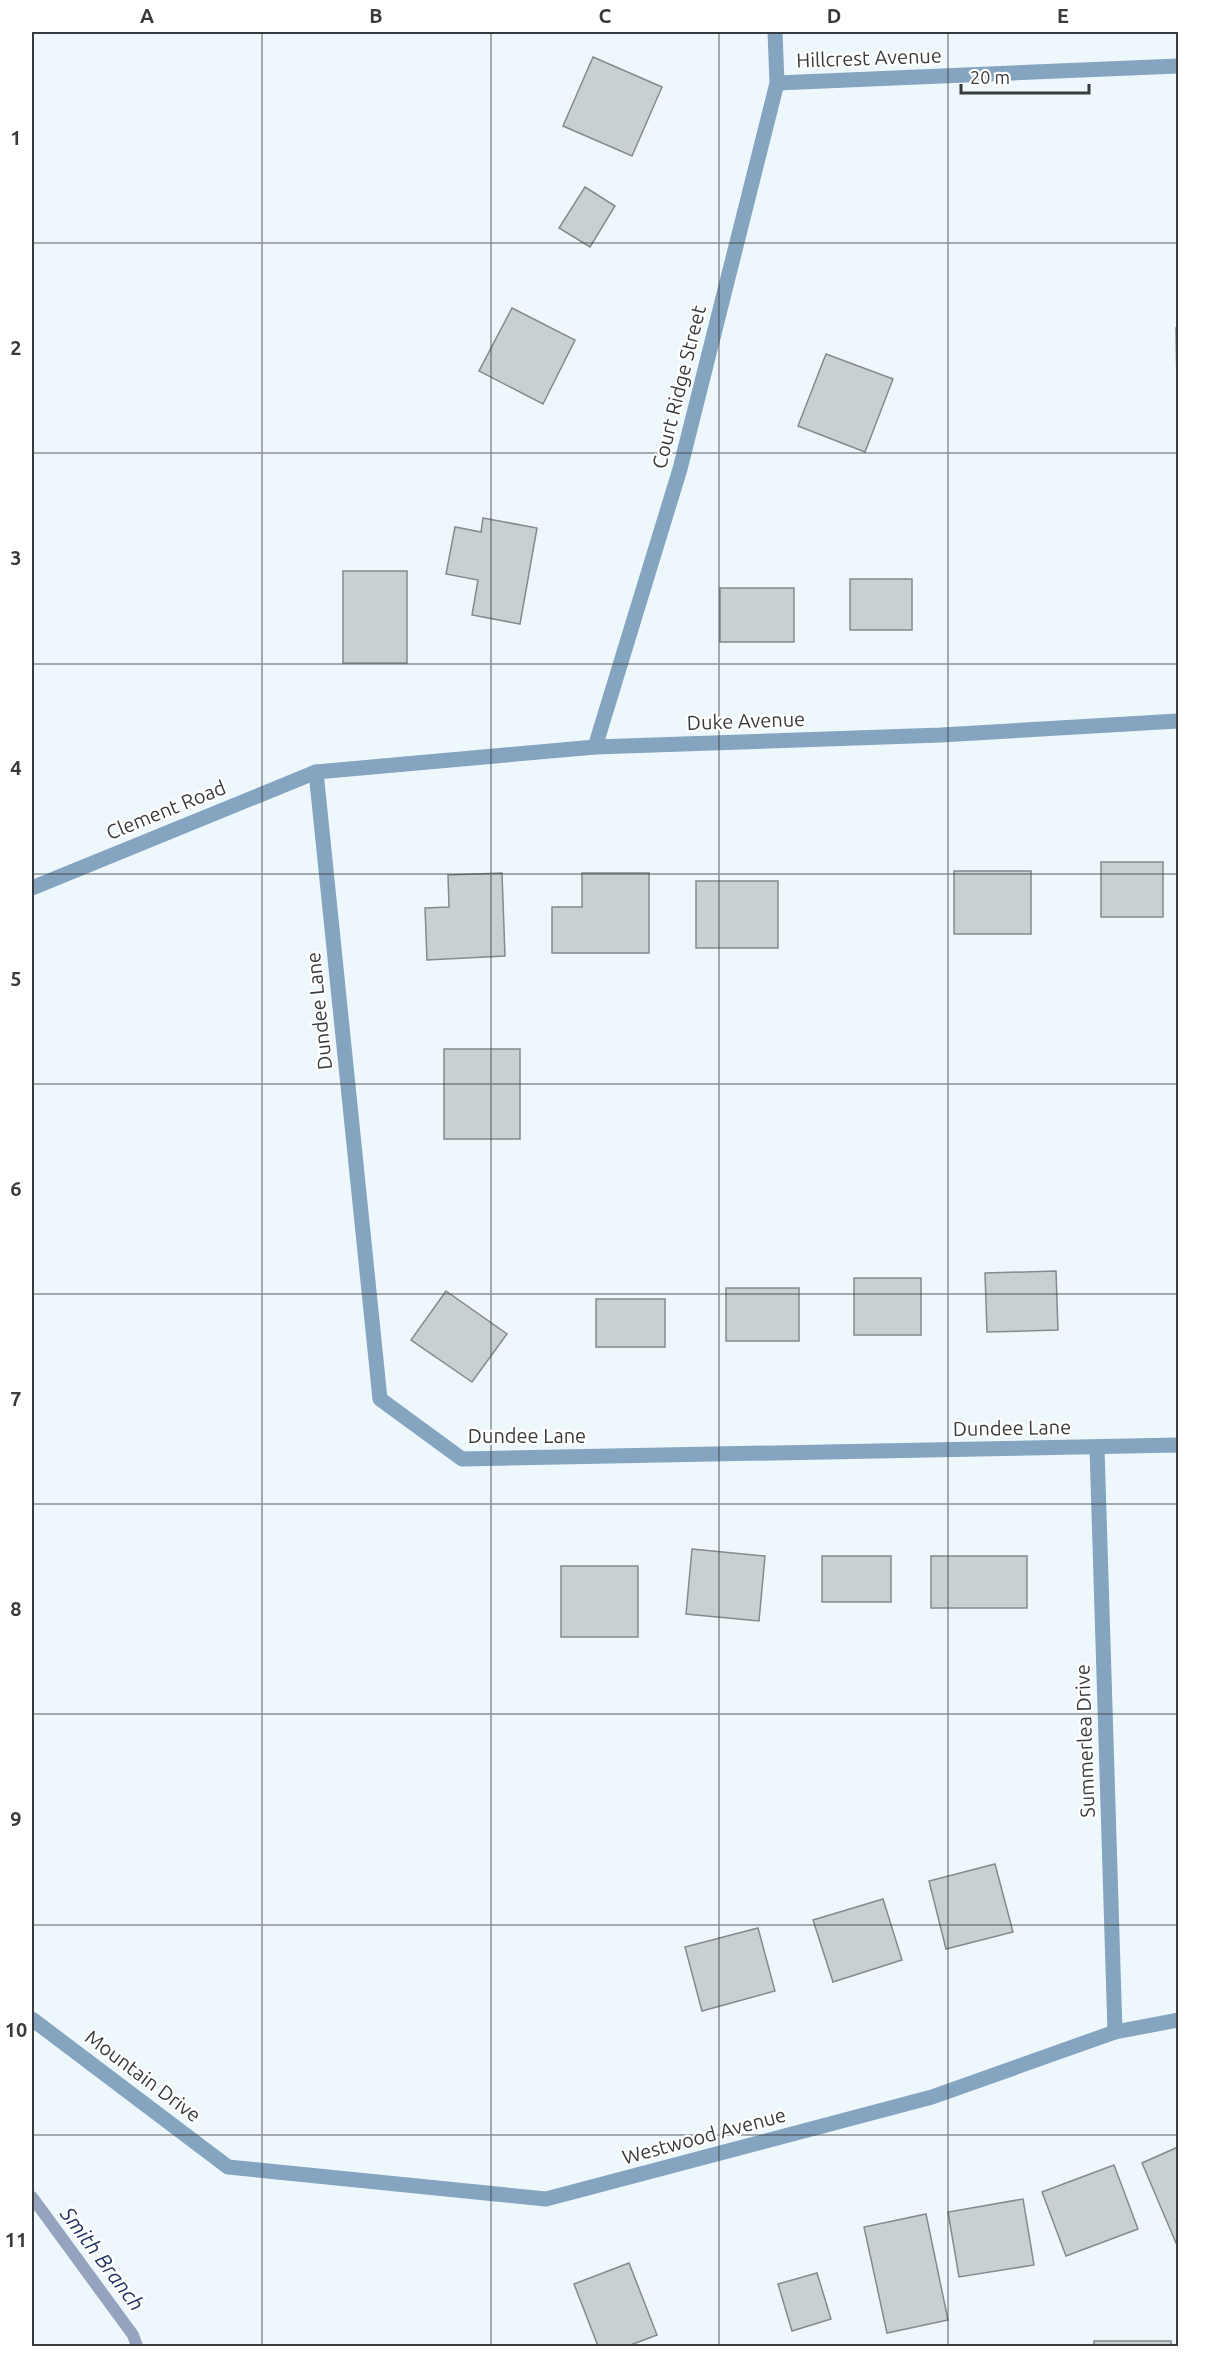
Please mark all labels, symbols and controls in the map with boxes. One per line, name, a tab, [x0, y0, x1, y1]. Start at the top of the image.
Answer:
text: A	[140, 4, 154, 27]
text: B	[369, 4, 383, 27]
text: C	[599, 4, 612, 27]
text: D	[827, 4, 841, 27]
text: E	[1057, 4, 1069, 27]
street label: Hillcrest Avenue	[796, 43, 942, 72]
scale bar	[961, 57, 1088, 95]
text: 20 m	[970, 67, 1010, 87]
text: 1	[10, 126, 22, 149]
street label: Court Ridge Street	[647, 303, 710, 471]
text: 2	[10, 336, 22, 359]
text: 3	[10, 546, 22, 569]
street label: Duke Avenue	[686, 707, 806, 734]
text: 4	[10, 756, 22, 779]
street label: Clement Road	[103, 775, 229, 844]
street label: Dundee Lane	[301, 951, 336, 1071]
text: 5	[10, 967, 22, 990]
text: 6	[10, 1177, 22, 1200]
text: 7	[10, 1387, 22, 1410]
street label: Dundee Lane	[953, 1415, 1071, 1440]
street label: Dundee Lane	[468, 1424, 586, 1447]
text: 8	[10, 1597, 22, 1620]
street label: Summerlea Drive	[1070, 1664, 1099, 1818]
text: 9	[10, 1807, 22, 1830]
text: 10	[5, 2018, 27, 2041]
street label: Mountain Drive	[81, 2025, 205, 2126]
street label: Westwood Avenue	[620, 2103, 788, 2168]
water label: Smith Branch	[55, 2201, 150, 2315]
text: 11	[5, 2228, 27, 2251]

